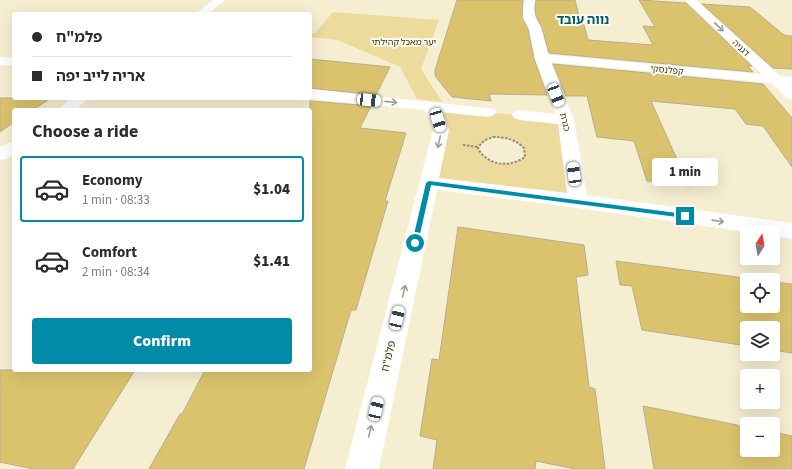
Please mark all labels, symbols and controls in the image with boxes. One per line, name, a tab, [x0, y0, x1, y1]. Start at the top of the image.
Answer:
district label: נווה עובד	[557, 11, 609, 29]
one-way arrow	[714, 22, 724, 32]
text: פלמ"ח	[56, 27, 102, 48]
park label: יער מאכל קהילתי	[372, 36, 436, 49]
street label: דגניה	[729, 37, 752, 60]
street label: קפלנסקי	[650, 63, 684, 78]
text: אריה לייב יפה	[56, 66, 145, 87]
car	[546, 82, 566, 108]
car	[356, 93, 382, 107]
one-way arrow	[384, 98, 397, 106]
car	[429, 107, 447, 133]
street label: כנרת	[556, 111, 573, 133]
text: Choose a ride	[32, 119, 138, 144]
one-way arrow	[434, 135, 442, 148]
callout: 1 min	[652, 158, 718, 186]
car	[566, 161, 582, 187]
text: 1 min	[669, 163, 701, 181]
text: Economy	[82, 170, 143, 191]
icon: car	[34, 171, 70, 207]
text: $1.04	[253, 179, 290, 200]
text: 1 min · 08:33	[82, 191, 150, 209]
route end	[676, 207, 694, 225]
one-way arrow	[711, 217, 724, 225]
north arrow	[740, 225, 780, 265]
map controls	[740, 225, 780, 457]
route start	[406, 234, 424, 252]
text: Comfort	[82, 242, 137, 263]
icon: car	[34, 243, 70, 279]
text: $1.41	[253, 251, 290, 272]
text: 2 min · 08:34	[82, 263, 150, 281]
button: locate	[740, 273, 780, 313]
one-way arrow	[400, 285, 408, 298]
car	[388, 305, 406, 331]
button: Confirm	[32, 318, 292, 364]
button: layers	[740, 321, 780, 361]
street label: פלמ"ח	[378, 339, 399, 373]
button: +	[740, 369, 780, 409]
car	[367, 396, 385, 422]
button: −	[740, 417, 780, 457]
one-way arrow	[367, 425, 375, 438]

